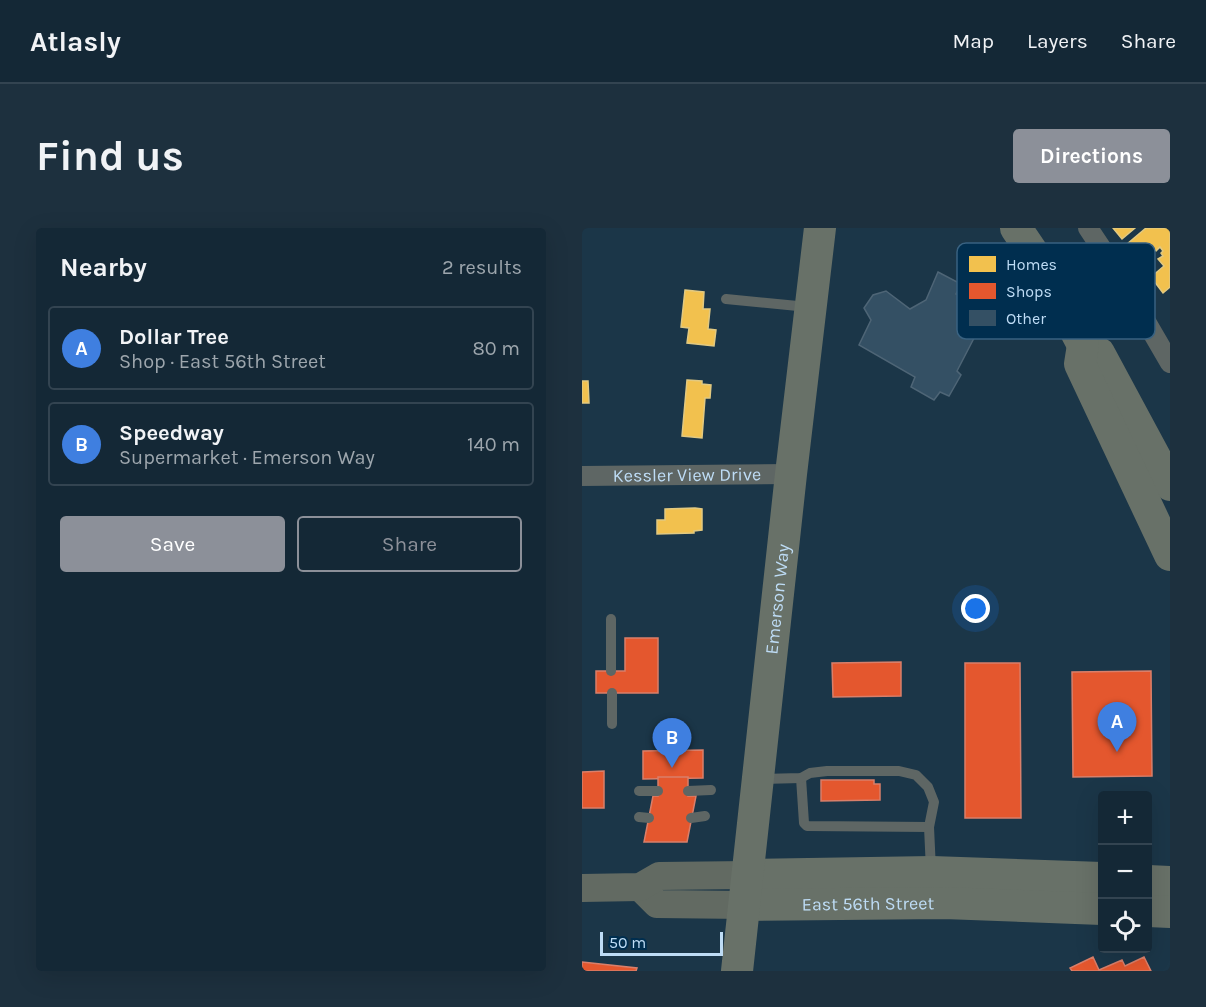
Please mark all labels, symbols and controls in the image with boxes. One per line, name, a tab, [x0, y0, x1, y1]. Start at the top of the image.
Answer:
text: Atlasly	[30, 25, 121, 58]
text: Map	[952, 29, 994, 53]
text: Layers	[1027, 29, 1088, 53]
text: Share	[1121, 29, 1176, 53]
button: Directions	[1013, 129, 1170, 183]
text: Find us	[36, 131, 184, 181]
legend	[957, 243, 1155, 339]
text: Nearby	[60, 252, 147, 283]
text: Homes	[1006, 255, 1057, 274]
text: 2 results	[442, 256, 522, 279]
text: Shops	[1006, 282, 1052, 301]
text: Other	[1006, 309, 1046, 328]
text: Dollar Tree	[119, 324, 229, 350]
text: A	[75, 337, 88, 360]
text: 80 m	[472, 337, 520, 360]
text: Shop · East 56th Street	[119, 350, 326, 373]
text: Speedway	[119, 420, 224, 446]
text: B	[75, 433, 88, 456]
text: 140 m	[467, 433, 520, 456]
text: Supermarket · Emerson Way	[119, 446, 375, 469]
street label: Kessler View Drive	[613, 463, 761, 487]
button: Save	[60, 516, 285, 572]
button: Share	[297, 516, 522, 572]
street label: Emerson Way	[760, 542, 794, 656]
your location	[961, 594, 990, 623]
pin: A	[1098, 702, 1136, 752]
pin: B	[652, 718, 692, 768]
map controls	[1098, 791, 1152, 953]
button: +	[1098, 791, 1152, 845]
button: −	[1098, 845, 1152, 899]
street label: East 56th Street	[802, 892, 935, 915]
button: locate	[1098, 899, 1152, 953]
scale bar	[600, 929, 723, 956]
text: 50 m	[609, 933, 646, 952]

